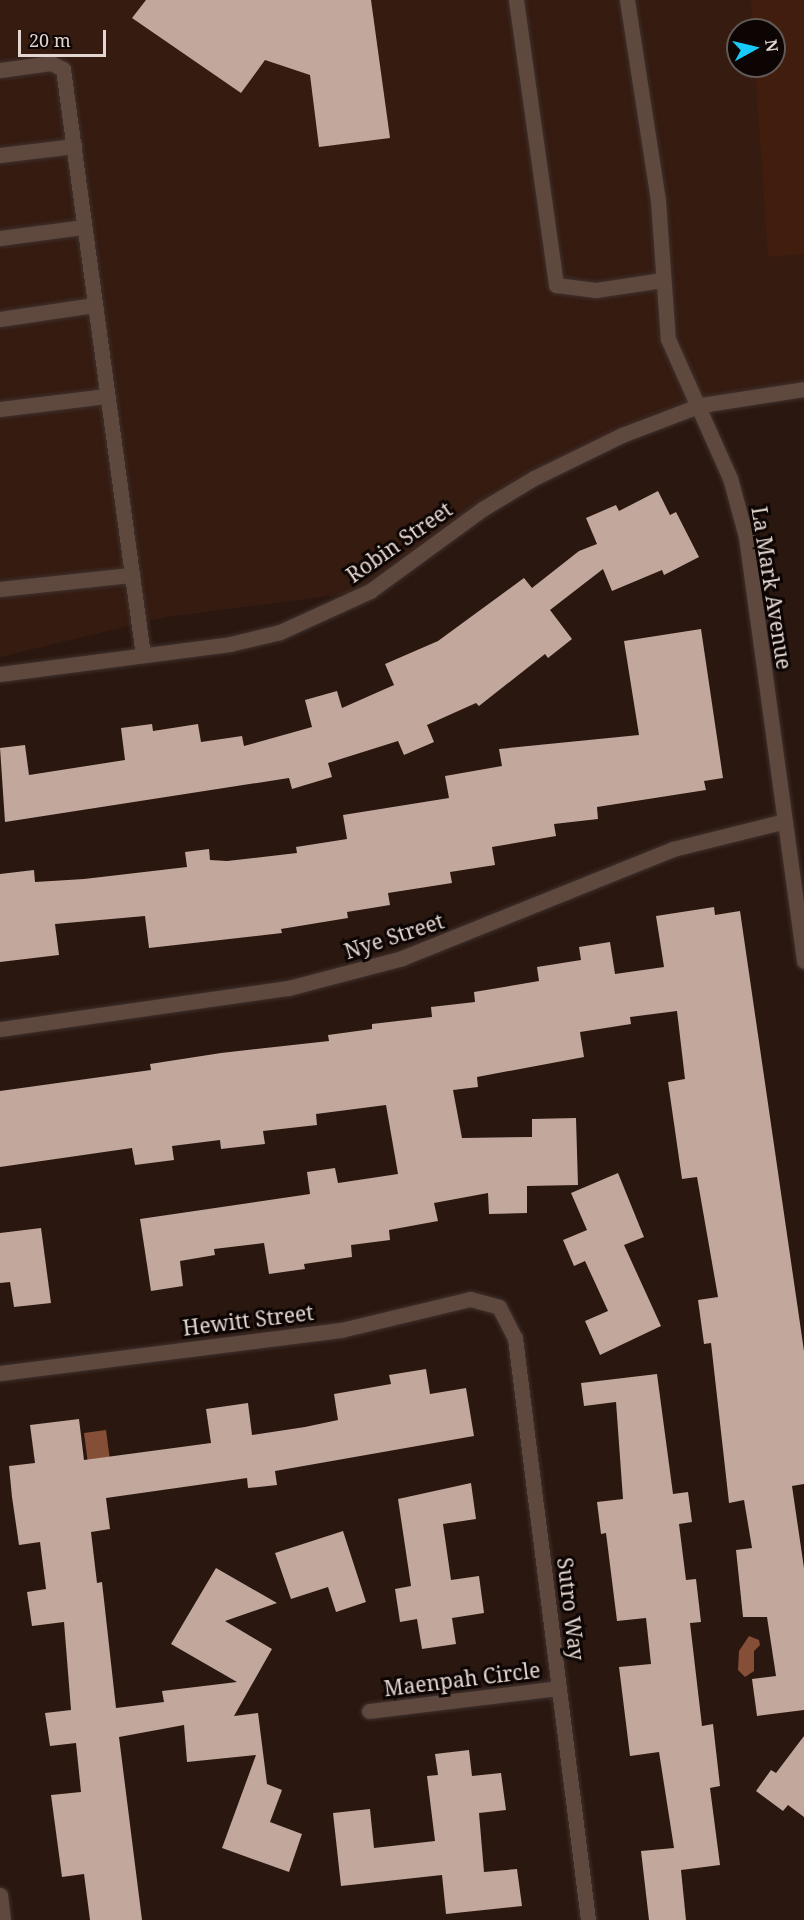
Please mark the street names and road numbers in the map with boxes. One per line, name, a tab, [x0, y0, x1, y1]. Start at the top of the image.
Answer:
street label: Robin Street	[341, 496, 457, 588]
street label: La Mark Avenue	[747, 505, 797, 671]
street label: Nye Street	[341, 908, 447, 964]
street label: Hewitt Street	[181, 1299, 315, 1341]
street label: Sutro Way	[552, 1556, 590, 1662]
street label: Maenpah Circle	[382, 1657, 542, 1701]

